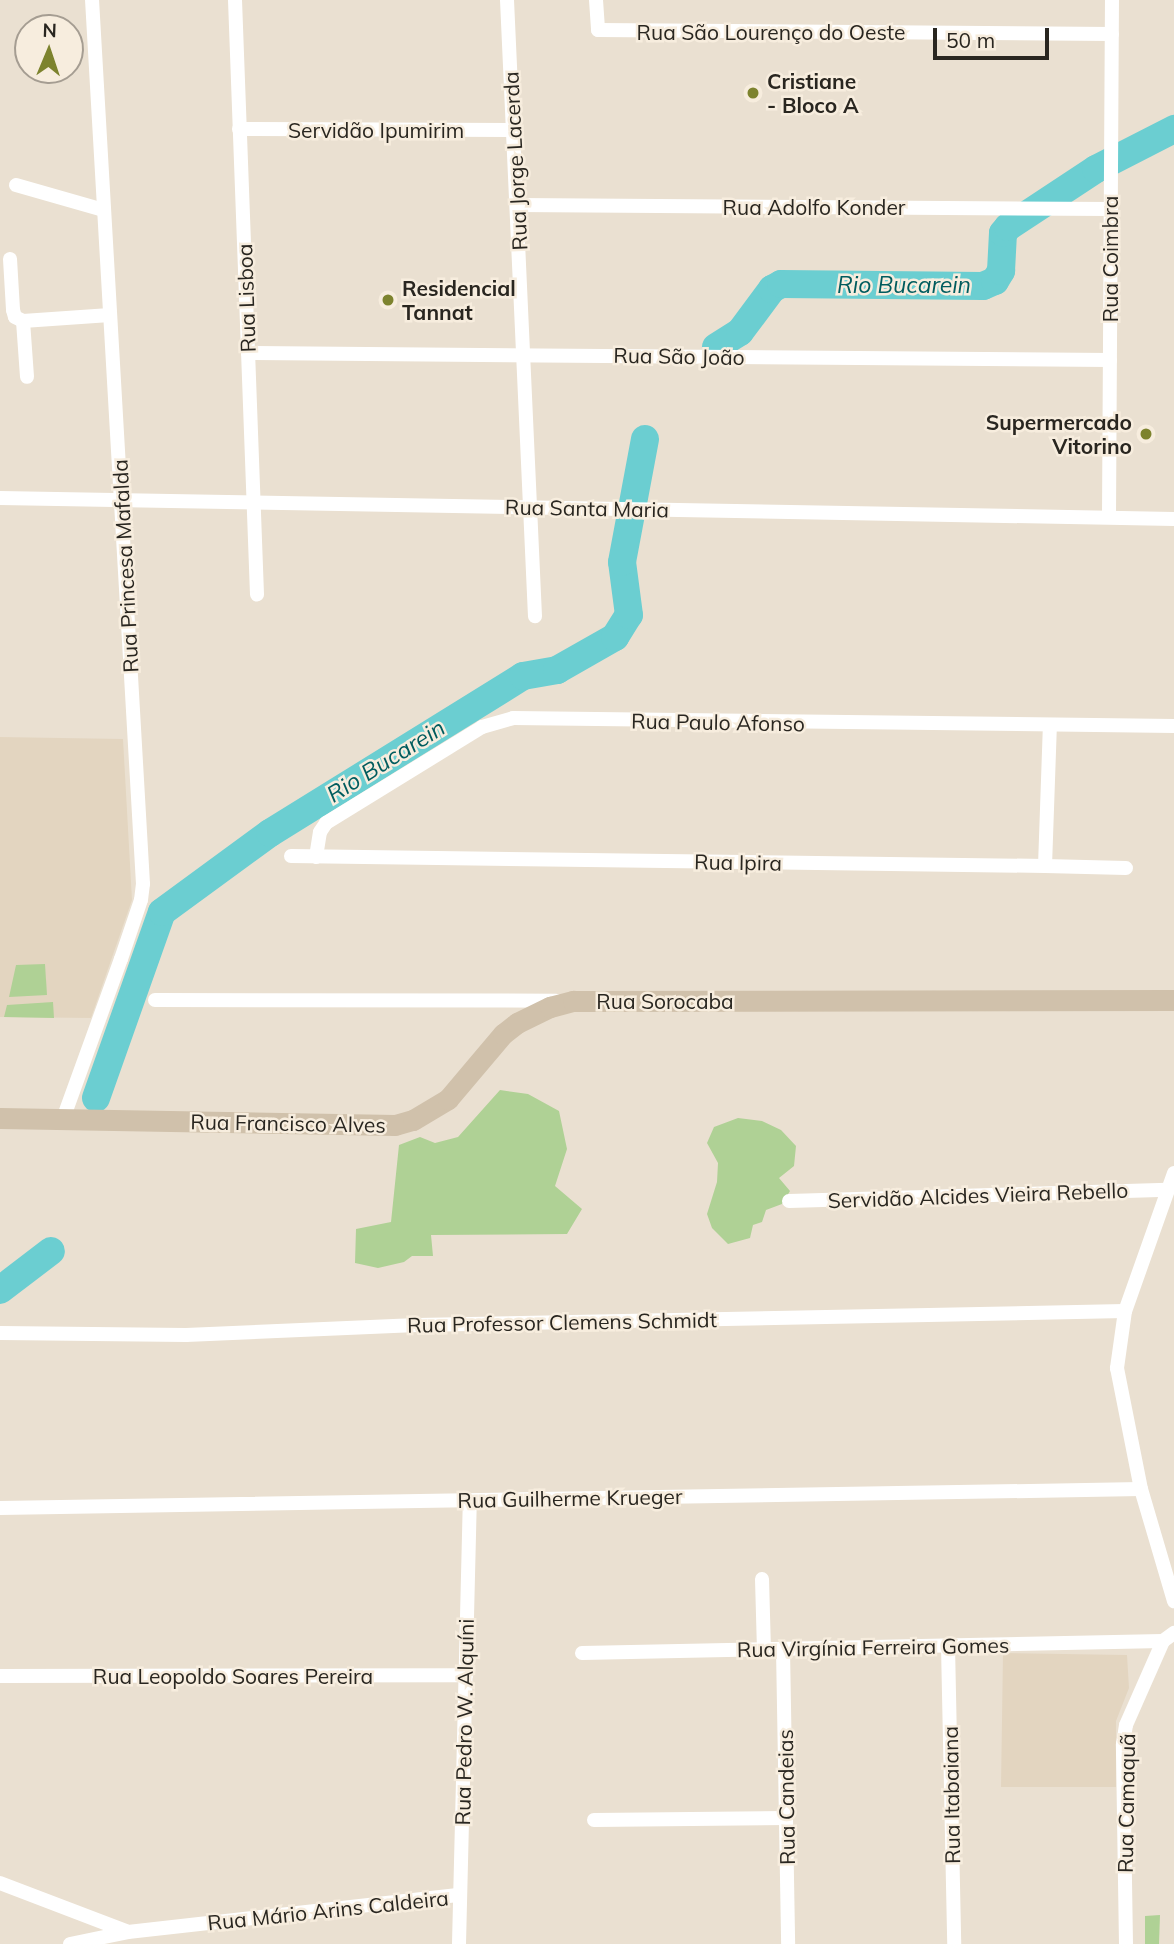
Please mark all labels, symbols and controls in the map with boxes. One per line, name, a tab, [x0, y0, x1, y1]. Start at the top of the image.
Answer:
north arrow	[14, 14, 84, 84]
scale bar	[936, 14, 1052, 58]
text: N	[42, 18, 57, 42]
street label: Rua São Lourenço do Oeste	[637, 19, 905, 45]
text: 50 m	[946, 27, 995, 53]
place label: Cristiane - Bloco A	[767, 68, 859, 118]
street label: Rua Jorge Lacerda	[498, 71, 532, 251]
marker: Cristiane - Bloco A	[745, 85, 761, 101]
street label: Servidão Ipumirim	[288, 117, 464, 143]
street label: Rua Adolfo Konder	[723, 194, 905, 220]
street label: Rua Coimbra	[1097, 196, 1123, 322]
street label: Rua Lisboa	[232, 243, 260, 353]
water label: Rio Bucarein	[837, 271, 971, 299]
place label: Residencial Tannat	[402, 275, 516, 325]
marker: Residencial Tannat	[380, 292, 396, 308]
street label: Rua São João	[613, 342, 745, 370]
place label: Supermercado Vitorino	[986, 409, 1132, 459]
marker: Supermercado Vitorino	[1138, 426, 1154, 442]
street label: Rua Princesa Mafalda	[107, 459, 143, 673]
street label: Rua Santa Maria	[505, 494, 669, 522]
street label: Rua Paulo Afonso	[631, 708, 805, 736]
water label: Rio Bucarein	[322, 714, 450, 808]
street label: Rua Ipira	[694, 849, 782, 875]
street label: Rua Sorocaba	[596, 988, 734, 1014]
street label: Rua Francisco Alves	[190, 1109, 386, 1137]
street label: Servidão Alcides Vieira Rebello	[827, 1177, 1129, 1213]
street label: Rua Professor Clemens Schmidt	[407, 1307, 717, 1337]
street label: Rua Guilherme Krueger	[457, 1483, 683, 1513]
street label: Rua Pedro W. Alquíni	[450, 1618, 478, 1826]
street label: Rua Virgínia Ferreira Gomes	[737, 1632, 1009, 1662]
street label: Rua Leopoldo Soares Pereira	[93, 1663, 373, 1689]
street label: Rua Itabaiana	[937, 1726, 965, 1864]
street label: Rua Candeias	[772, 1729, 800, 1865]
street label: Rua Camaquã	[1112, 1733, 1140, 1873]
street label: Rua Mário Arins Caldeira	[206, 1885, 450, 1935]

